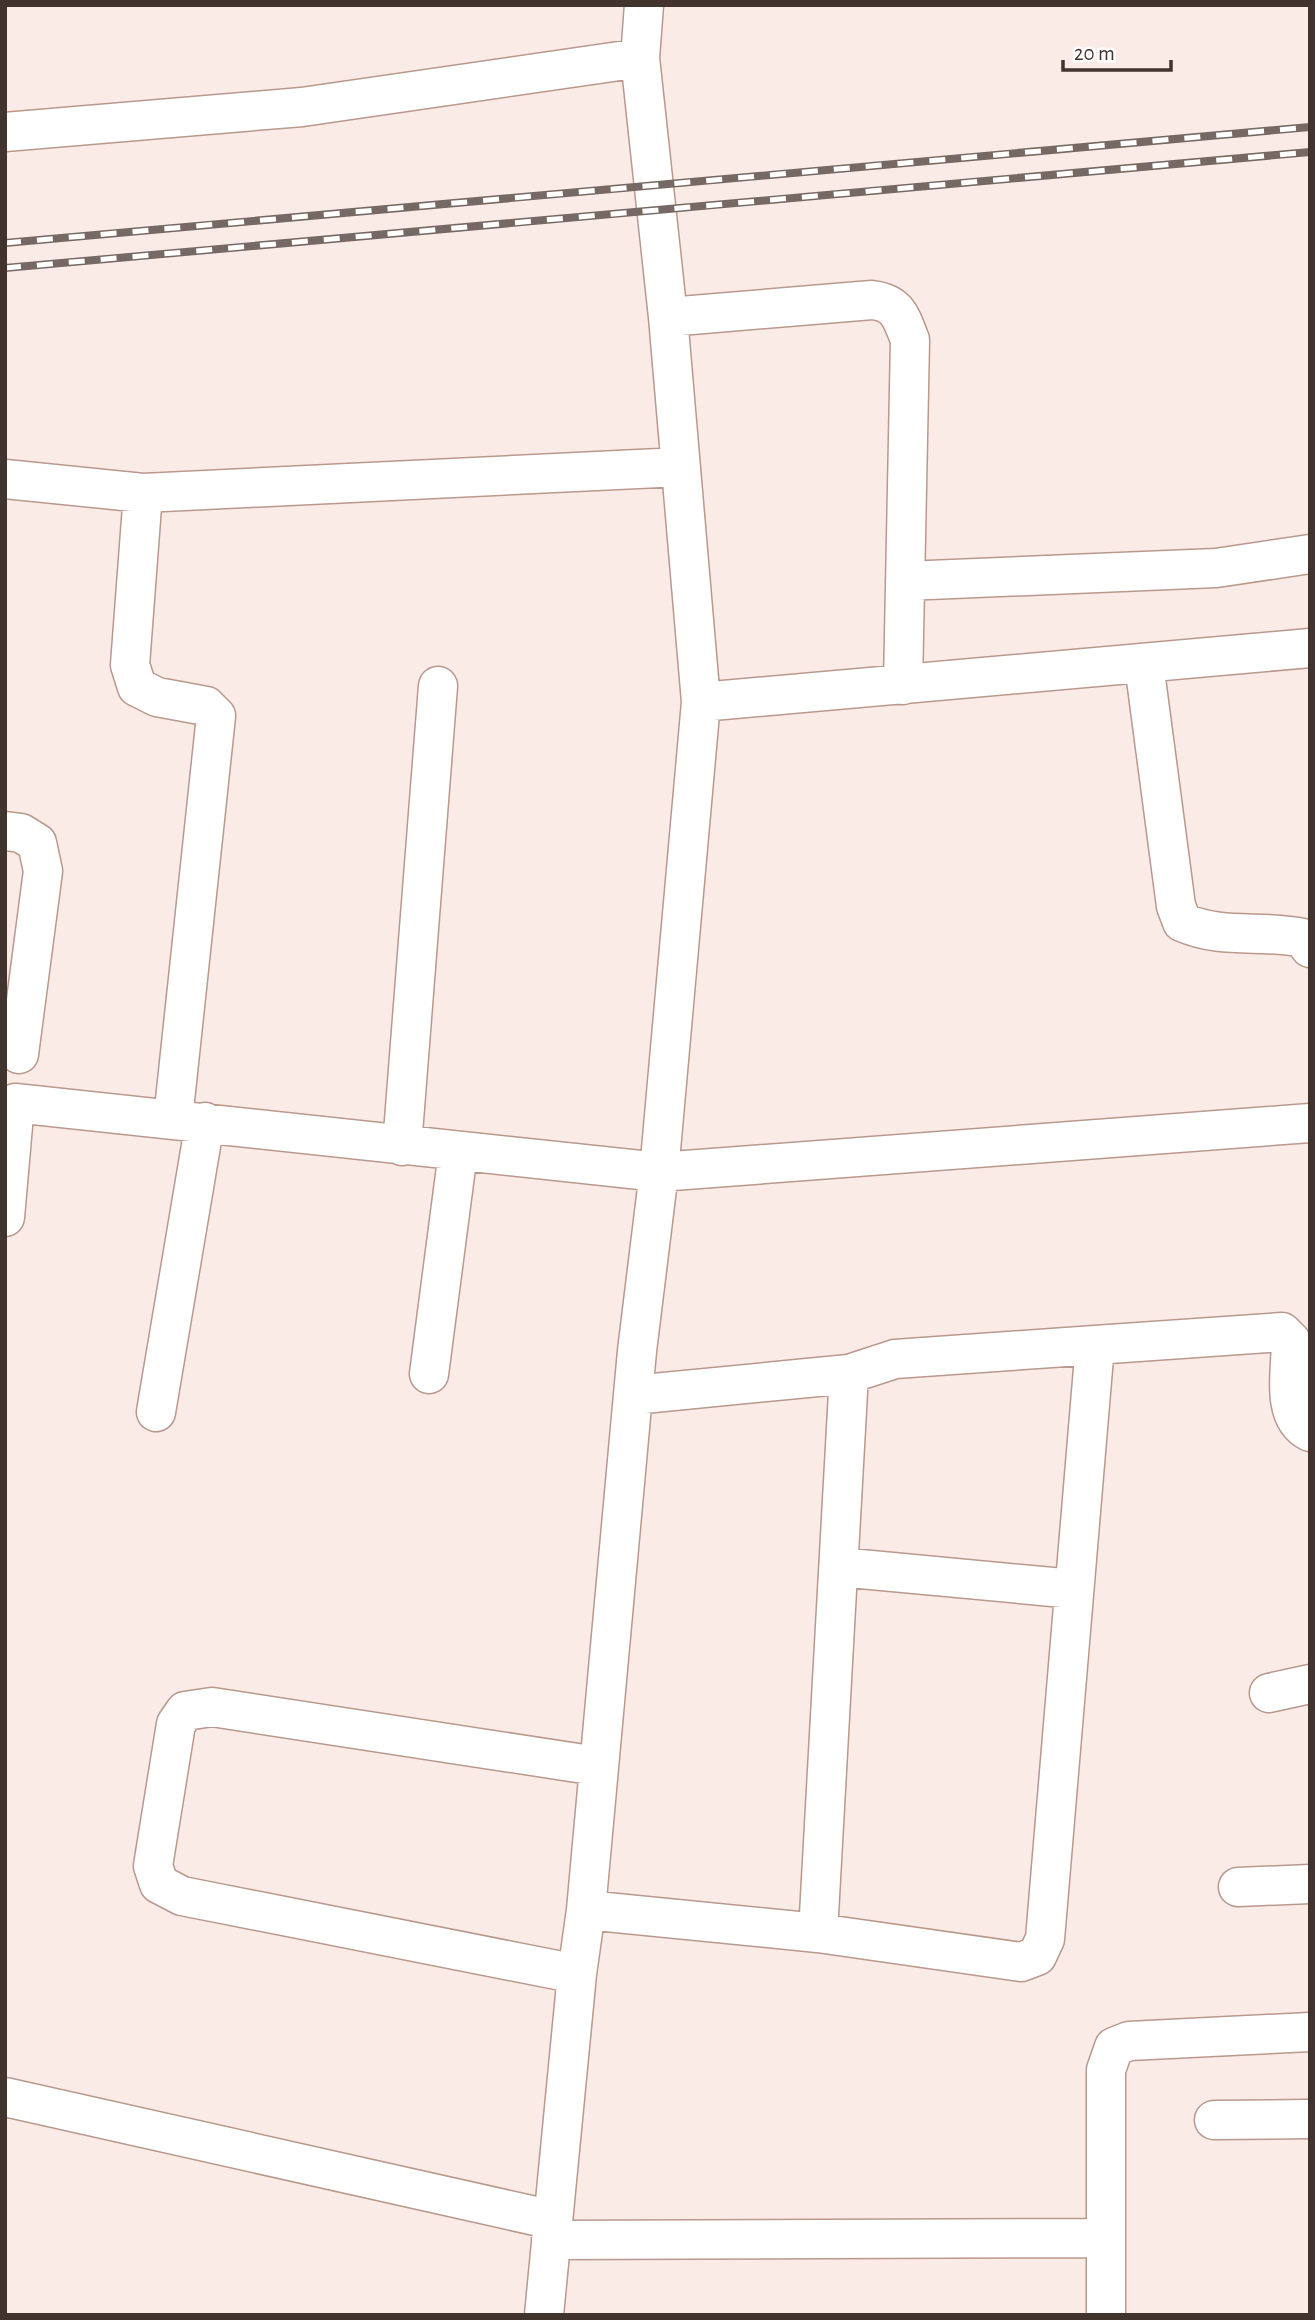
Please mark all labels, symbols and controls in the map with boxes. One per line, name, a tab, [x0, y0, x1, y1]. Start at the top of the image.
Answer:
scale bar	[1063, 28, 1172, 72]
text: 20 m	[1074, 43, 1115, 64]

